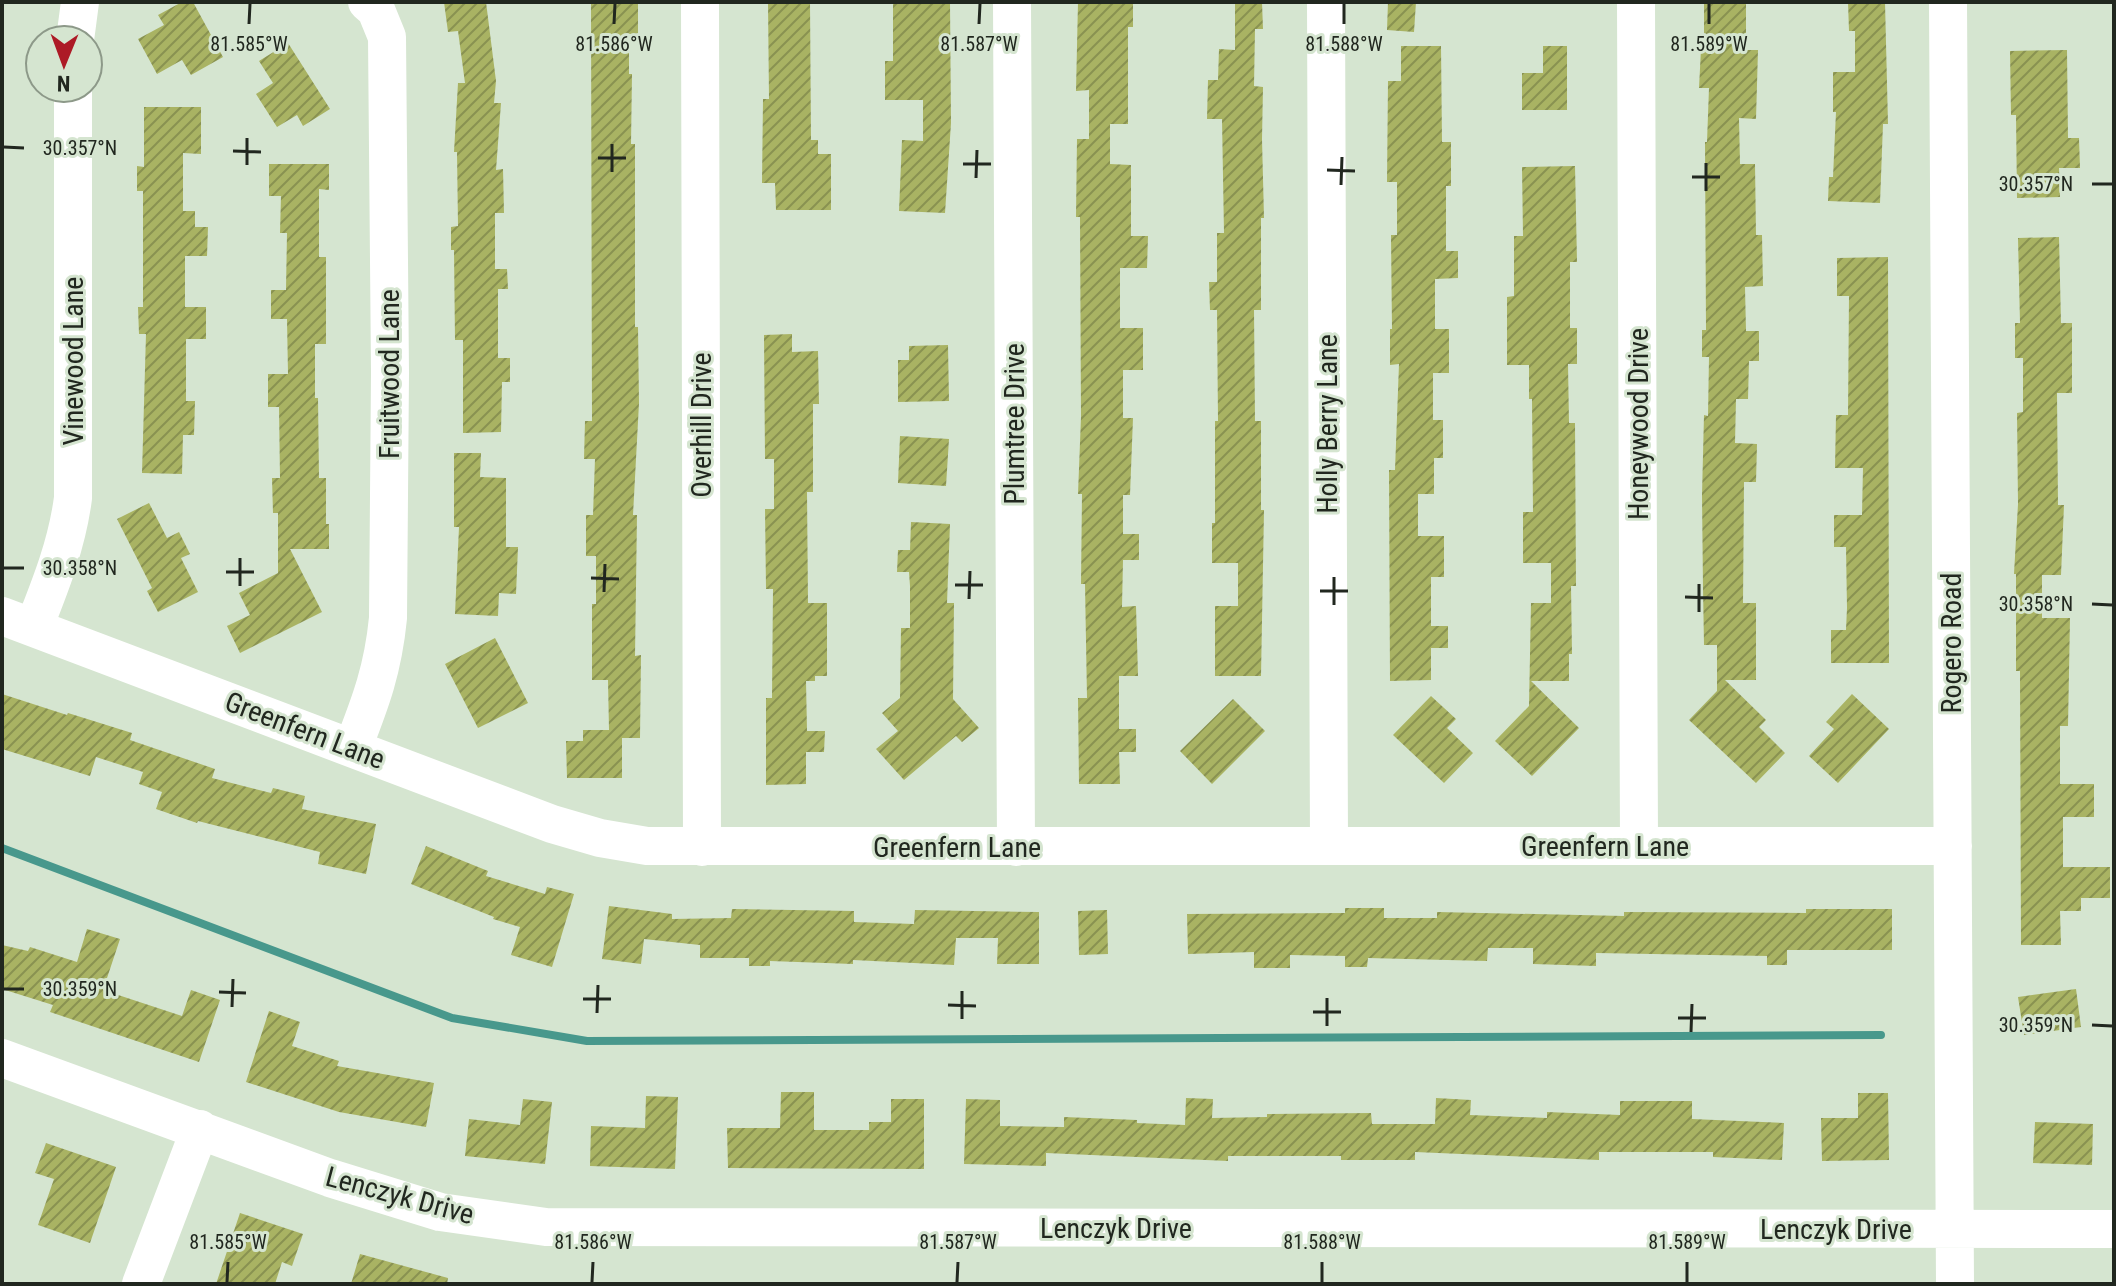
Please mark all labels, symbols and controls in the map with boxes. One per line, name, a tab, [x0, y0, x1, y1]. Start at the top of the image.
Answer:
north arrow	[24, 24, 104, 104]
text: 81.585°W	[210, 32, 288, 56]
text: 81.586°W	[575, 32, 653, 56]
text: 81.587°W	[940, 32, 1018, 56]
text: 81.588°W	[1305, 32, 1383, 56]
text: 81.589°W	[1670, 32, 1748, 56]
text: N	[57, 71, 71, 96]
text: 30.357°N	[43, 136, 117, 160]
text: 30.357°N	[1999, 172, 2073, 196]
street label: Vinewood Lane	[57, 277, 90, 445]
street label: Fruitwood Lane	[373, 289, 406, 459]
street label: Honeywood Drive	[1622, 328, 1655, 520]
street label: Holly Berry Lane	[1311, 334, 1344, 514]
street label: Plumtree Drive	[998, 343, 1031, 505]
street label: Overhill Drive	[685, 352, 718, 498]
text: 30.358°N	[43, 556, 117, 580]
street label: Rogero Road	[1935, 573, 1968, 713]
text: 30.358°N	[1999, 592, 2073, 616]
street label: Greenfern Lane	[220, 685, 389, 776]
street label: Greenfern Lane	[1521, 830, 1689, 863]
street label: Greenfern Lane	[873, 831, 1041, 864]
text: 30.359°N	[43, 977, 117, 1001]
text: 30.359°N	[1999, 1013, 2073, 1037]
street label: Lenczyk Drive	[322, 1160, 477, 1231]
street label: Lenczyk Drive	[1040, 1212, 1192, 1245]
street label: Lenczyk Drive	[1760, 1213, 1912, 1246]
text: 81.585°W	[189, 1230, 267, 1254]
text: 81.586°W	[554, 1230, 632, 1254]
text: 81.587°W	[919, 1230, 997, 1254]
text: 81.588°W	[1283, 1230, 1361, 1254]
text: 81.589°W	[1648, 1230, 1726, 1254]

